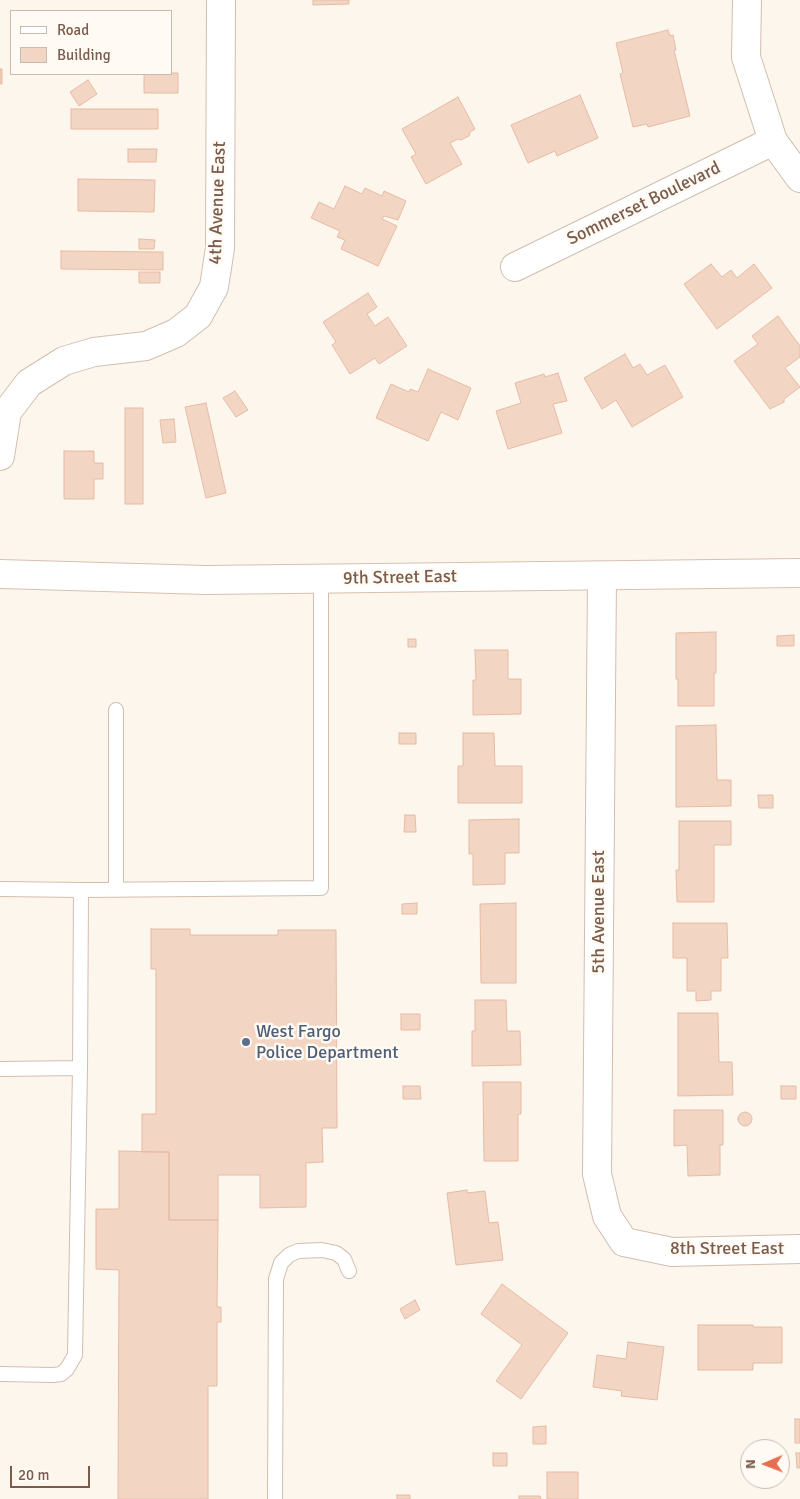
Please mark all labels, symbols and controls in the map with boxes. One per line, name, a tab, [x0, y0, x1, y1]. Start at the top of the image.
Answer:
legend	[10, 10, 172, 75]
text: Road	[57, 21, 89, 39]
text: Building	[57, 46, 111, 64]
street label: 4th Avenue East	[205, 141, 231, 265]
street label: Sommerset Boulevard	[564, 157, 724, 251]
street label: 9th Street East	[343, 566, 457, 590]
street label: 5th Avenue East	[588, 850, 610, 974]
place label: West Fargo Police Department	[256, 1021, 399, 1064]
marker: West Fargo Police Department	[240, 1036, 252, 1048]
street label: 8th Street East	[670, 1238, 784, 1260]
north arrow	[740, 1439, 790, 1489]
scale bar	[12, 1456, 92, 1488]
text: N	[742, 1459, 759, 1469]
text: 20 m	[18, 1466, 49, 1484]

